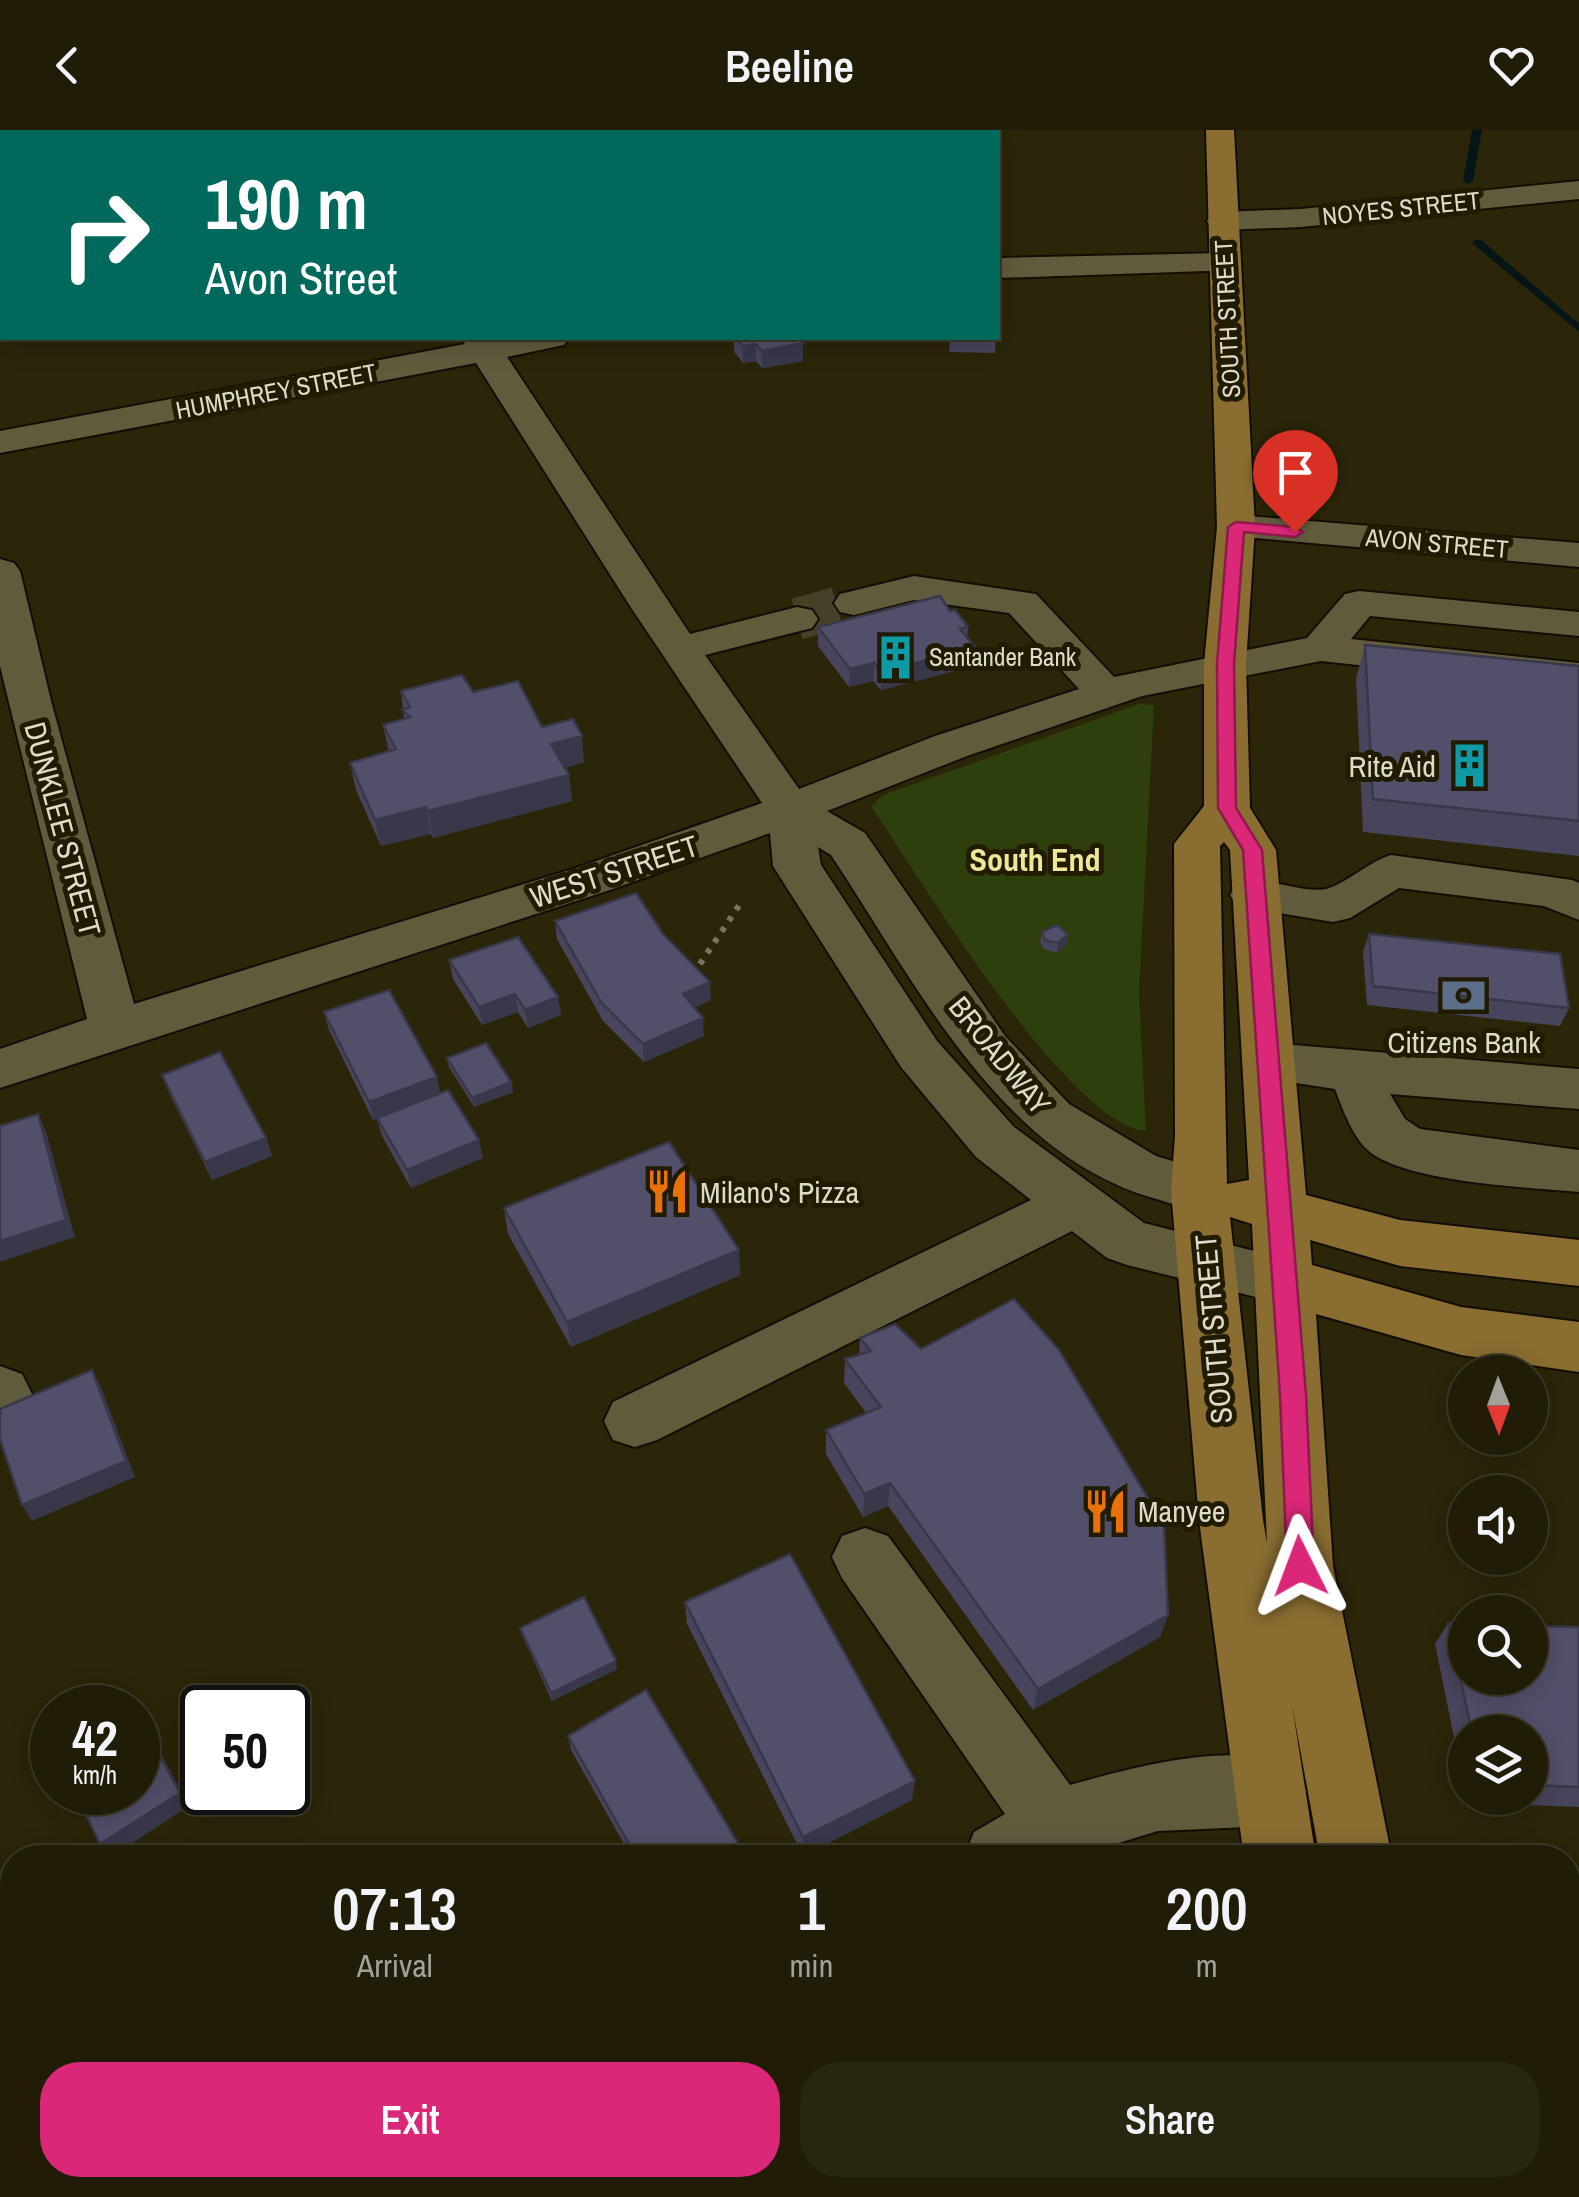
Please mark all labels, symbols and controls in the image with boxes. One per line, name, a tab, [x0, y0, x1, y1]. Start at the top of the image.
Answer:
text: Beeline	[725, 35, 854, 96]
icon: back	[40, 38, 95, 93]
icon: heart	[1484, 38, 1539, 93]
text: 190 m	[205, 157, 368, 251]
icon: right	[40, 170, 170, 300]
street label: NOYES STREET	[1320, 183, 1482, 233]
street label: SOUTH STREET	[1206, 239, 1248, 399]
text: Avon Street	[205, 247, 397, 308]
street label: HUMPHREY STREET	[173, 355, 380, 427]
pin	[1253, 430, 1338, 533]
icon: arrive	[1268, 445, 1323, 500]
street label: AVON STREET	[1363, 520, 1510, 566]
building icon: Santander Bank	[872, 633, 920, 681]
place label: Santander Bank	[929, 640, 1077, 674]
street label: DUNKLEE STREET	[15, 718, 111, 940]
building icon: Rite Aid	[1445, 742, 1493, 790]
place label: Rite Aid	[1348, 746, 1436, 786]
street label: WEST STREET	[525, 825, 703, 917]
district label: South End	[969, 838, 1101, 881]
bank icon: Citizens Bank	[1440, 971, 1488, 1019]
street label: BROADWAY	[940, 988, 1060, 1123]
place label: Citizens Bank	[1387, 1022, 1541, 1062]
restaurant icon: Milano's Pizza	[643, 1168, 691, 1216]
place label: Milano's Pizza	[700, 1172, 860, 1212]
street label: SOUTH STREET	[1185, 1233, 1241, 1425]
north arrow	[1448, 1355, 1548, 1455]
map controls	[1448, 1355, 1548, 1815]
button: sound	[1448, 1475, 1548, 1575]
restaurant icon: Manyee	[1081, 1487, 1129, 1535]
place label: Manyee	[1138, 1491, 1226, 1531]
position arrow	[1248, 1514, 1352, 1618]
button: search	[1448, 1595, 1548, 1695]
speed limit sign: 50	[180, 1685, 310, 1815]
text: 42	[72, 1704, 118, 1772]
button: layers	[1448, 1715, 1548, 1815]
text: km/h	[73, 1758, 117, 1792]
text: 07:13	[332, 1868, 457, 1949]
text: 1	[798, 1868, 825, 1949]
text: 200	[1166, 1868, 1248, 1949]
text: Arrival	[357, 1944, 433, 1987]
text: min	[790, 1944, 833, 1987]
text: m	[1196, 1944, 1218, 1987]
button: Exit	[40, 2062, 780, 2177]
button: Share	[800, 2062, 1540, 2177]

